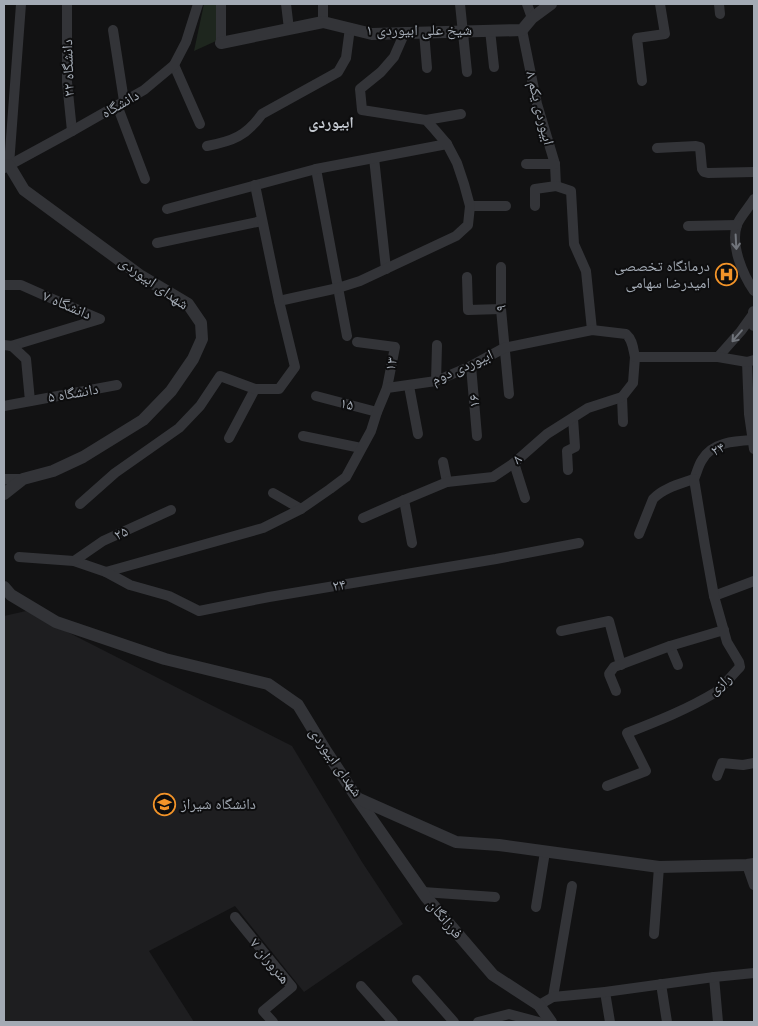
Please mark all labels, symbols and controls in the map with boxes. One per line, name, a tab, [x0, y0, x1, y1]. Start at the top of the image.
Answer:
street label: شیخ علی ابیوردی ۱	[366, 21, 472, 40]
street label: ۲۲ دانشگاه	[58, 39, 78, 97]
street label: ۸ ابیوردی یکم	[521, 69, 558, 147]
street label: دانشگاه	[98, 86, 142, 122]
district label: ابیوردی	[308, 113, 354, 132]
one-way arrow	[732, 234, 741, 250]
street label: شهدای ابیوردی	[115, 253, 192, 314]
place label: درمانگاه تخصصی امیدرضا سهامی	[614, 257, 710, 293]
hospital icon: درمانگاه تخصصی امیدرضا سهامی	[714, 263, 738, 287]
street label: ۷ دانشگاه	[40, 287, 94, 323]
street label: ۹	[492, 304, 510, 312]
one-way arrow	[732, 329, 743, 342]
street label: ابیوردی دوم	[428, 345, 496, 389]
street label: ۱۳	[381, 355, 401, 372]
street label: ۵ دانشگاه	[46, 380, 100, 406]
street label: ۱۶	[464, 393, 484, 409]
street label: ۱۵	[338, 394, 356, 414]
street label: ۲۴	[708, 438, 728, 460]
street label: ۸	[509, 450, 526, 468]
street label: ۲۵	[111, 522, 131, 544]
street label: ۲۴	[331, 575, 347, 595]
street label: رازی	[705, 669, 736, 700]
street label: شهدای ابیوردی	[305, 724, 367, 801]
school or university icon: دانشگاه شیراز	[153, 792, 177, 816]
place label: دانشگاه شیراز	[180, 795, 256, 813]
street label: فرزانگان	[423, 896, 466, 943]
street label: هنروران ۷	[245, 934, 294, 988]

